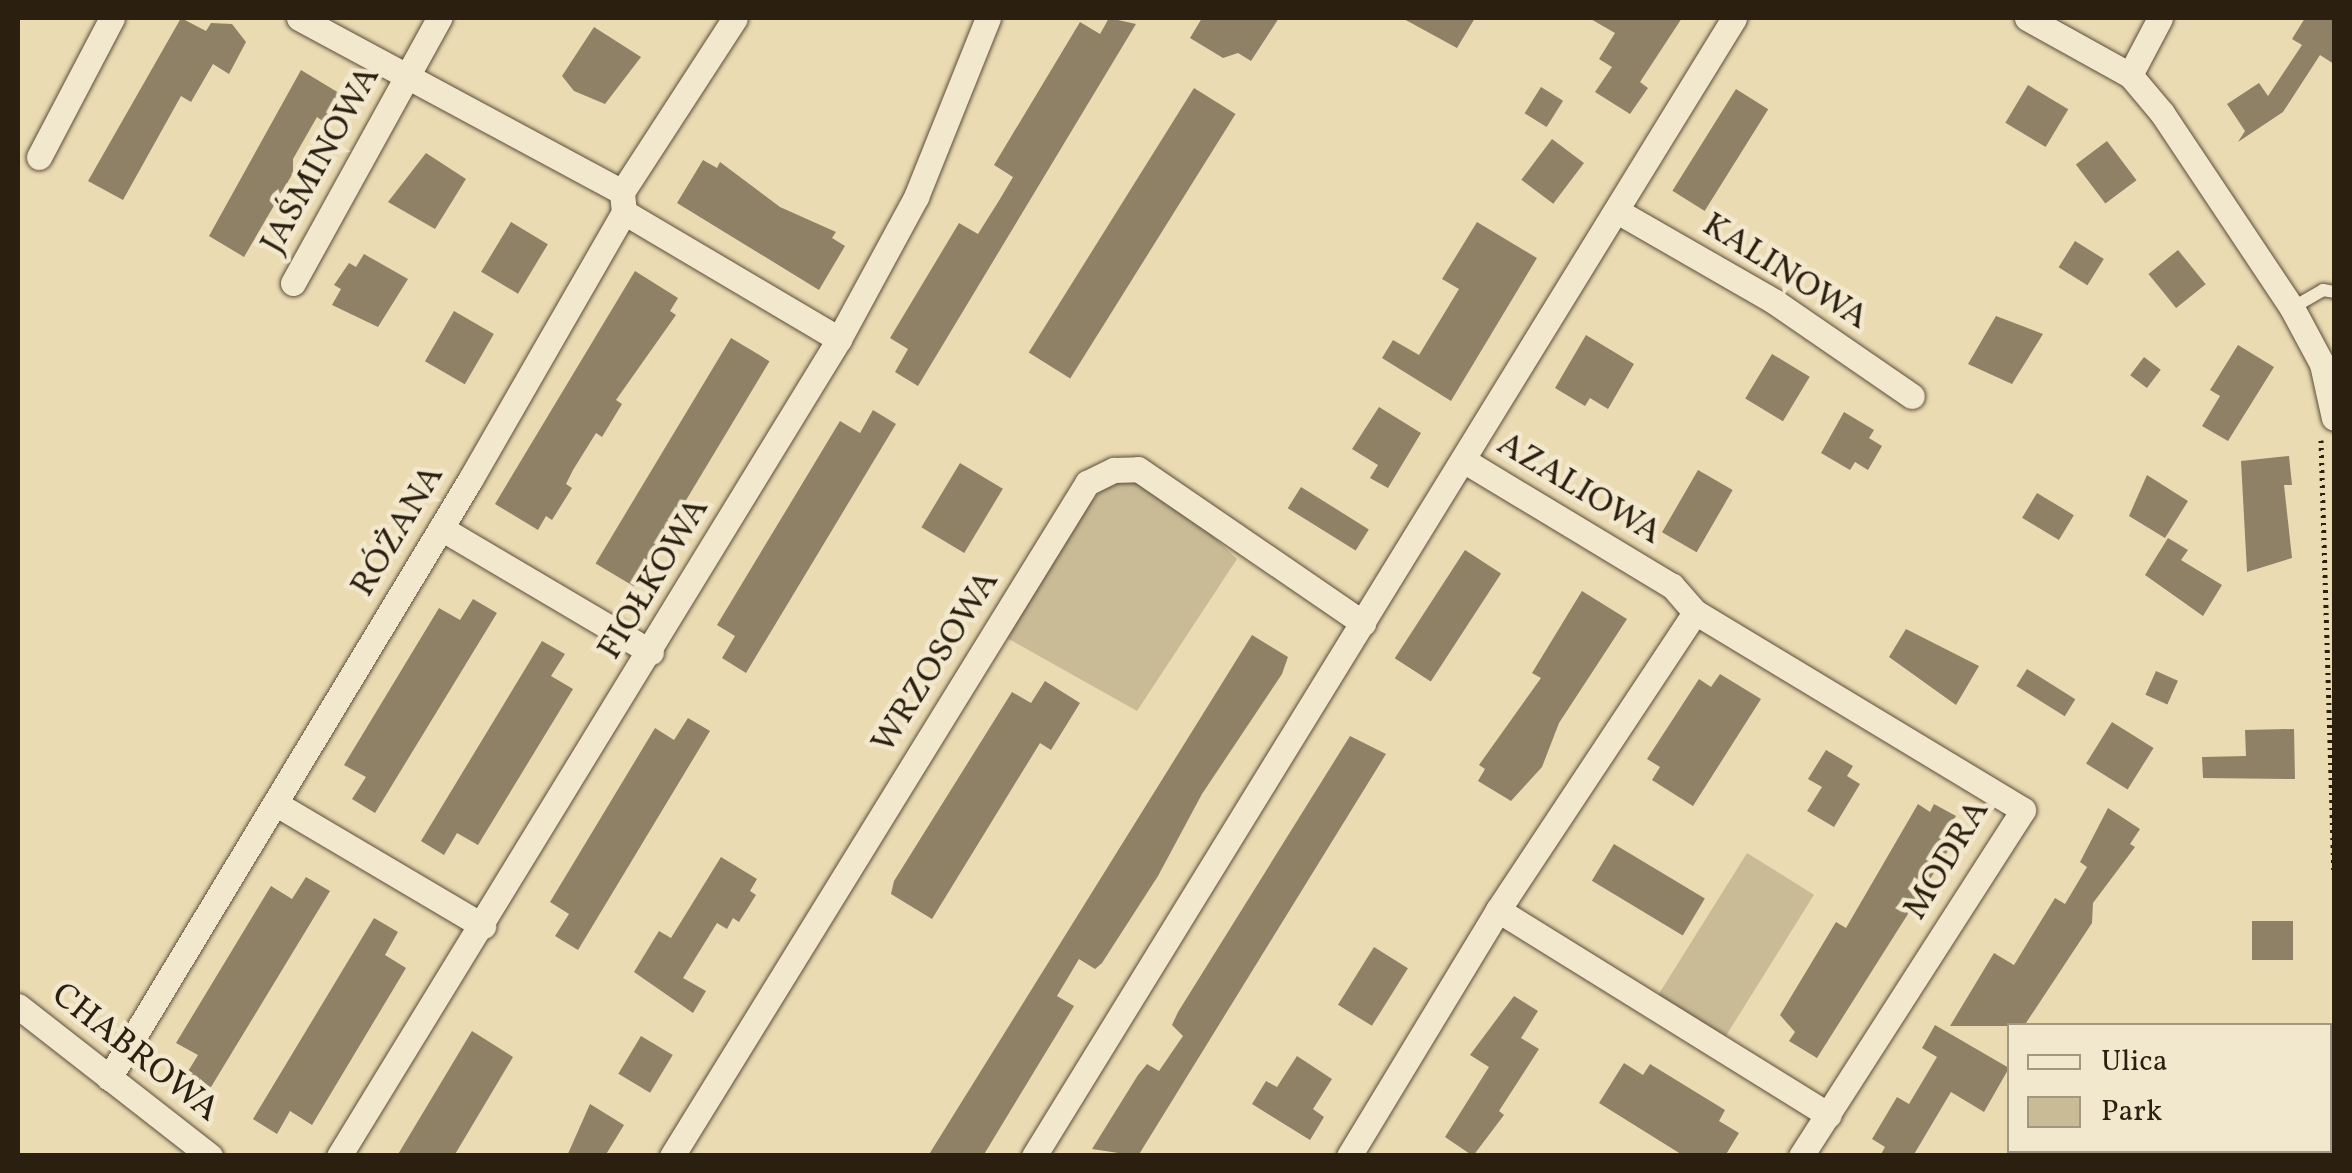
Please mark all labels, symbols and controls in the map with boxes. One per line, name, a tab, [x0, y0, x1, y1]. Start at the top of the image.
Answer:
street label: JAŚMINOWA	[252, 59, 390, 261]
street label: KALINOWA	[1694, 204, 1876, 340]
street label: AZALIOWA	[1489, 423, 1669, 555]
street label: RÓŻANA	[342, 458, 454, 604]
street label: FIOŁKOWA	[589, 490, 719, 668]
street label: WRZOSOWA	[863, 563, 1009, 761]
street label: MODRA	[1895, 792, 1999, 928]
street label: CHABROWA	[43, 975, 227, 1131]
legend	[2007, 1023, 2332, 1153]
text: Ulica	[2101, 1041, 2168, 1083]
text: Park	[2101, 1091, 2162, 1133]

